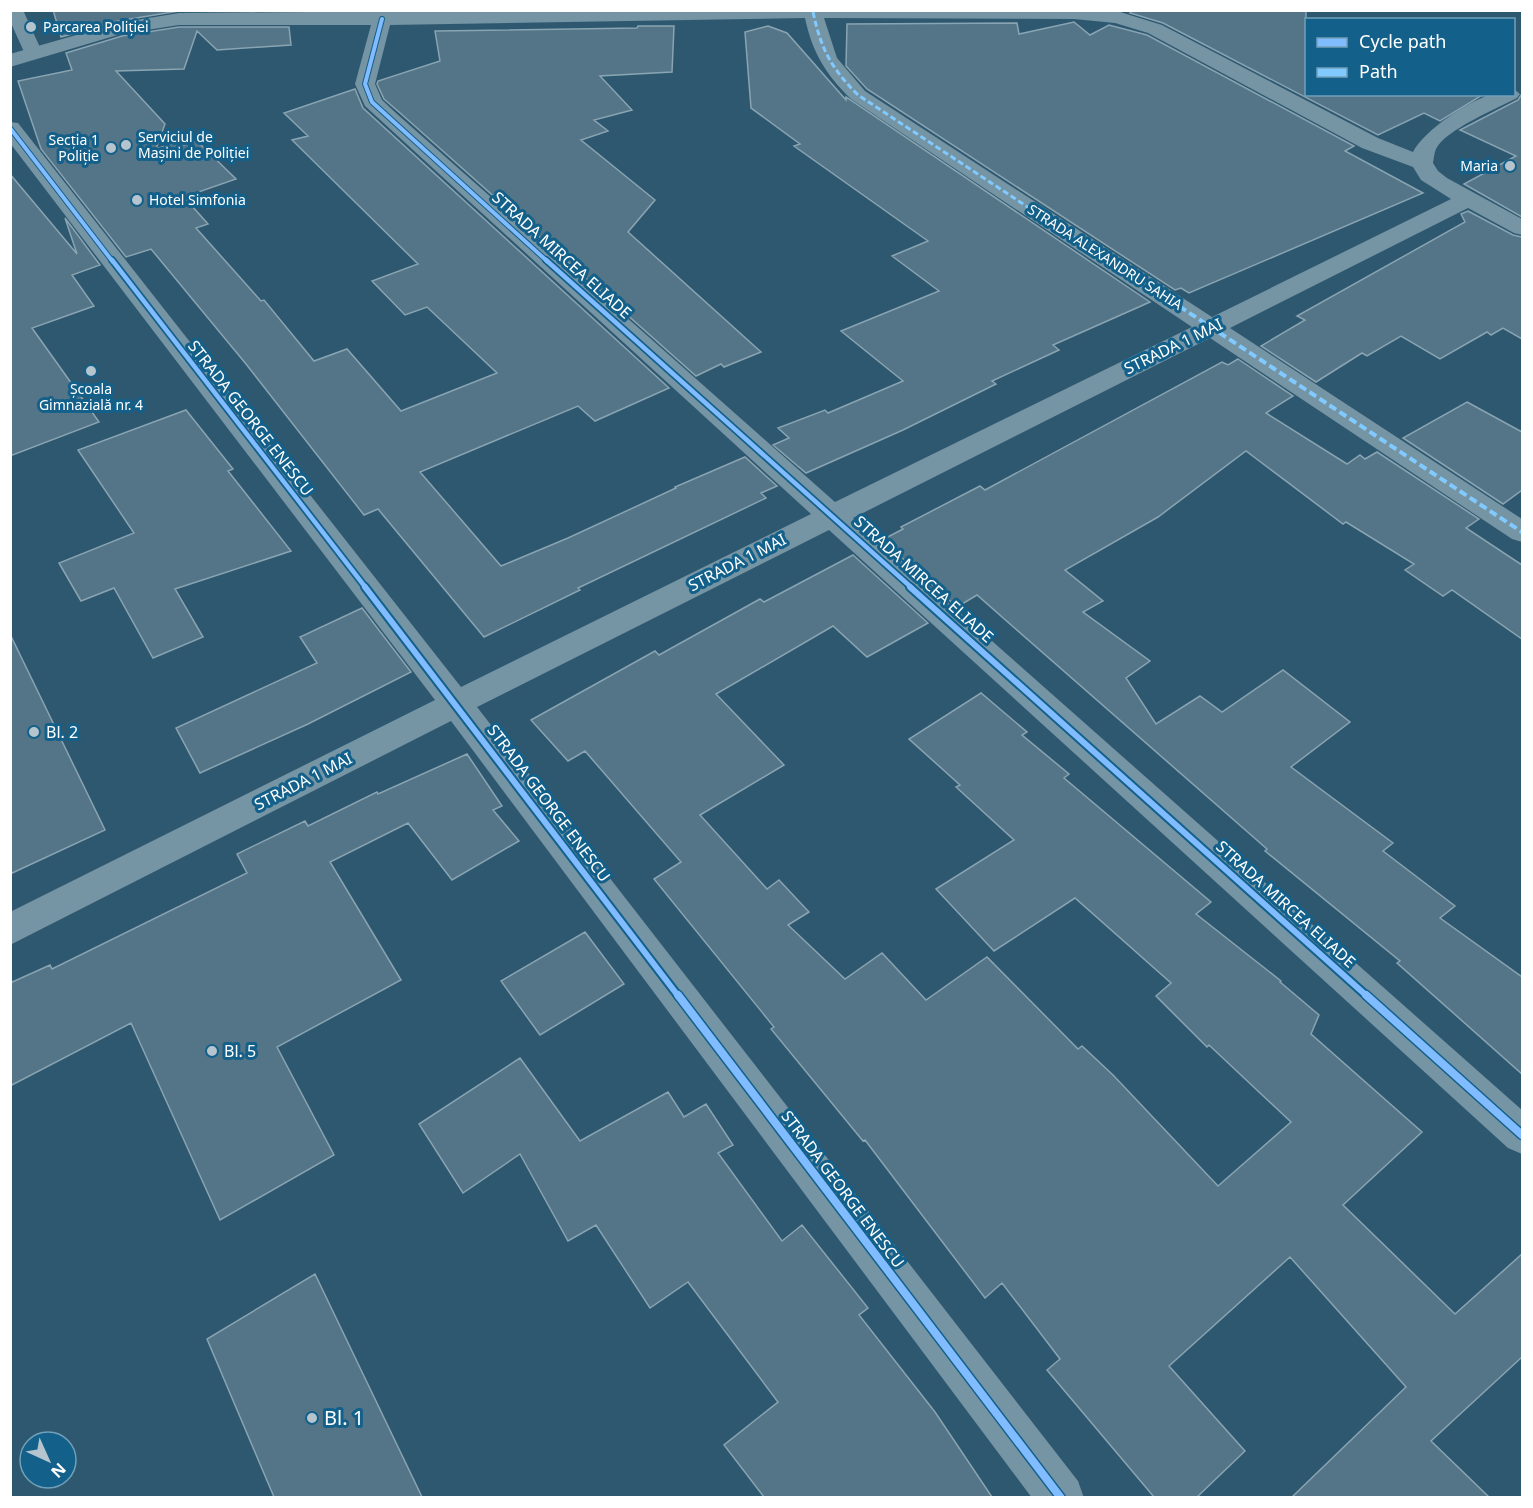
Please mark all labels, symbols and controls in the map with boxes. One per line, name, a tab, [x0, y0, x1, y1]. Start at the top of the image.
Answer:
place label: Parcarea Poliției	[43, 17, 149, 36]
legend	[1305, 18, 1515, 96]
marker: Parcarea Poliției	[24, 20, 38, 34]
text: Cycle path	[1359, 29, 1446, 53]
text: Path	[1359, 59, 1398, 83]
place label: Serviciul de Mașini de Poliției	[138, 127, 249, 162]
place label: Secția 1 Poliție	[49, 130, 99, 165]
marker: Serviciul de Mașini de Poliției	[119, 138, 133, 152]
marker: Secția 1 Poliție	[104, 141, 118, 155]
place label: Maria	[1460, 156, 1498, 175]
marker: Maria	[1503, 159, 1517, 173]
street label: STRADA MIRCEA ELIADE	[488, 186, 636, 324]
place label: Hotel Simfonia	[149, 190, 246, 209]
marker: Hotel Simfonia	[130, 193, 144, 207]
street label: STRADA ALEXANDRU SAHIA	[1024, 199, 1186, 314]
street label: STRADA 1 MAI	[1120, 313, 1226, 379]
street label: STRADA GEORGE ENESCU	[183, 336, 319, 500]
marker: Școala Gimnazială nr. 4	[84, 364, 98, 378]
place label: Școala Gimnazială nr. 4	[39, 379, 143, 414]
street label: STRADA MIRCEA ELIADE	[850, 510, 998, 648]
street label: STRADA 1 MAI	[684, 528, 790, 596]
street label: STRADA GEORGE ENESCU	[482, 720, 616, 886]
place label: Bl. 2	[46, 721, 78, 743]
marker: Bl. 2	[27, 725, 41, 739]
street label: STRADA 1 MAI	[250, 747, 356, 815]
street label: STRADA MIRCEA ELIADE	[1212, 835, 1360, 973]
place label: Bl. 5	[224, 1040, 256, 1062]
marker: Bl. 5	[205, 1044, 219, 1058]
street label: STRADA GEORGE ENESCU	[776, 1106, 910, 1272]
place label: Bl. 1	[324, 1404, 364, 1431]
marker: Bl. 1	[305, 1411, 319, 1425]
north arrow	[18, 1430, 78, 1490]
text: N	[46, 1458, 71, 1483]

